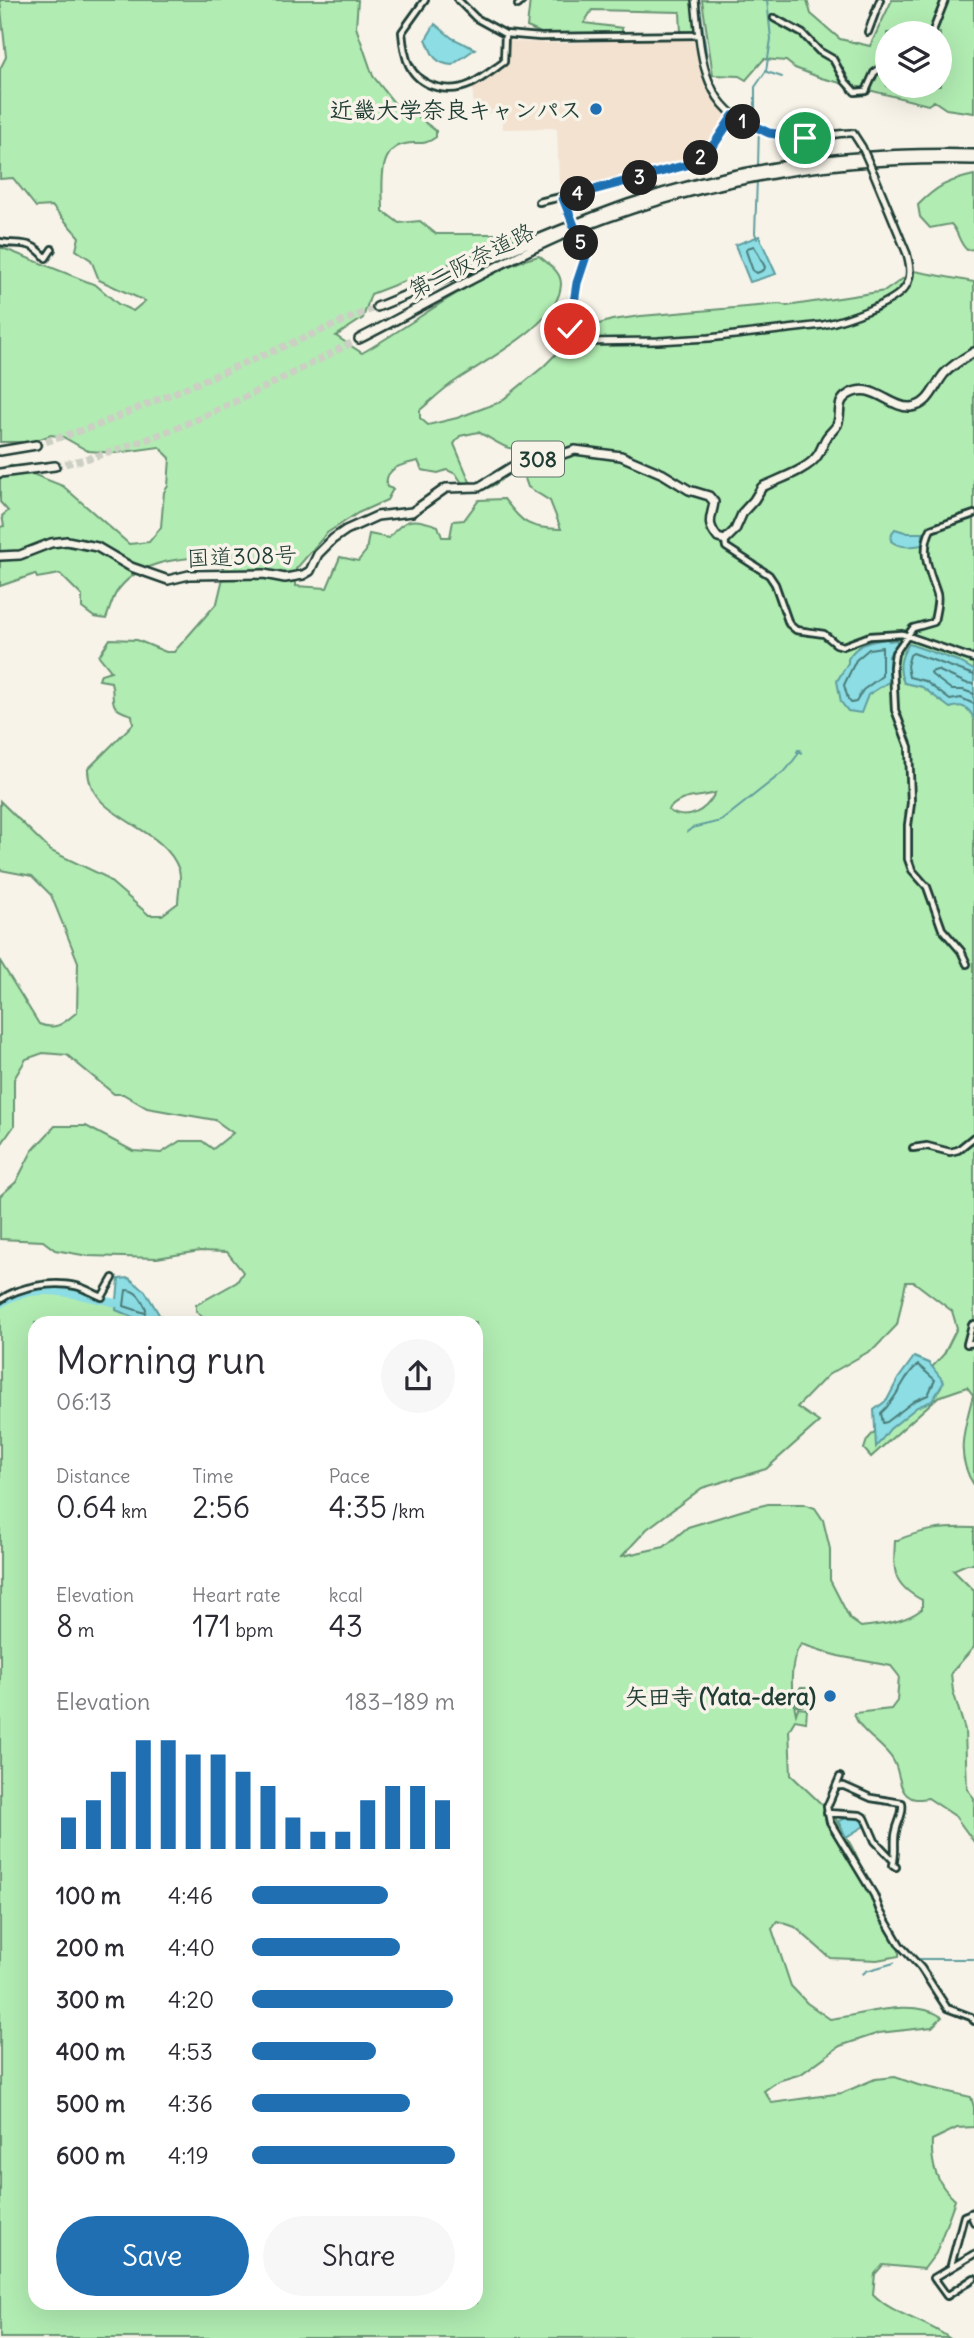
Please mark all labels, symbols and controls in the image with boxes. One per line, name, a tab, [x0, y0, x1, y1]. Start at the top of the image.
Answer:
map controls	[875, 21, 952, 98]
button: layers	[875, 21, 952, 98]
place label: 近畿大学奈良キャンパス	[330, 95, 582, 124]
marker: 近畿大学奈良キャンパス	[588, 101, 604, 117]
pin: 1	[726, 104, 760, 140]
pin	[775, 108, 835, 168]
text: 1	[739, 109, 746, 133]
icon: arrive	[786, 119, 824, 157]
pin: 2	[684, 140, 718, 176]
text: 2	[695, 145, 706, 169]
pin: 3	[622, 160, 658, 196]
text: 3	[634, 165, 645, 189]
pin: 4	[560, 176, 596, 212]
text: 4	[572, 181, 583, 205]
street label: 第二阪奈道路	[403, 216, 539, 304]
pin: 5	[564, 226, 598, 260]
text: 5	[575, 230, 586, 254]
pin	[540, 299, 600, 359]
icon: check	[551, 310, 589, 348]
road number: 308	[512, 442, 564, 476]
street label: 国道308号	[186, 540, 298, 572]
text: Morning run	[56, 1337, 266, 1384]
button: share	[381, 1339, 455, 1413]
text: 06:13	[56, 1387, 112, 1416]
text: Distance	[56, 1464, 130, 1488]
text: Time	[192, 1464, 233, 1488]
text: Pace	[329, 1464, 370, 1488]
text: 0.64	[56, 1488, 117, 1526]
text: 2:56	[192, 1488, 250, 1526]
text: 4:35	[329, 1488, 387, 1526]
text: km	[117, 1499, 148, 1523]
text: /km	[387, 1499, 425, 1523]
text: Elevation	[56, 1583, 134, 1607]
text: Heart rate	[192, 1583, 280, 1607]
text: kcal	[329, 1583, 363, 1607]
text: 8	[56, 1607, 73, 1645]
text: 171	[192, 1607, 231, 1645]
text: 43	[329, 1607, 363, 1645]
text: m	[73, 1618, 94, 1642]
text: bpm	[231, 1618, 273, 1642]
place label: 矢田寺 (Yata-dera)	[625, 1682, 816, 1711]
text: Elevation	[56, 1687, 150, 1716]
text: 183–189 m	[345, 1687, 455, 1716]
marker: 矢田寺 (Yata-dera)	[822, 1688, 838, 1704]
text: 100 m	[56, 1881, 121, 1910]
text: 4:46	[168, 1881, 213, 1910]
text: 200 m	[56, 1933, 125, 1962]
text: 4:40	[168, 1933, 215, 1962]
text: 300 m	[56, 1985, 125, 2014]
text: 4:20	[168, 1985, 214, 2014]
text: 400 m	[56, 2037, 125, 2066]
text: 4:53	[168, 2037, 213, 2066]
text: 500 m	[56, 2089, 125, 2118]
text: 4:36	[168, 2089, 213, 2118]
text: 600 m	[56, 2141, 125, 2170]
text: 4:19	[168, 2141, 209, 2170]
button: Save	[56, 2216, 249, 2296]
button: Share	[263, 2216, 455, 2296]

